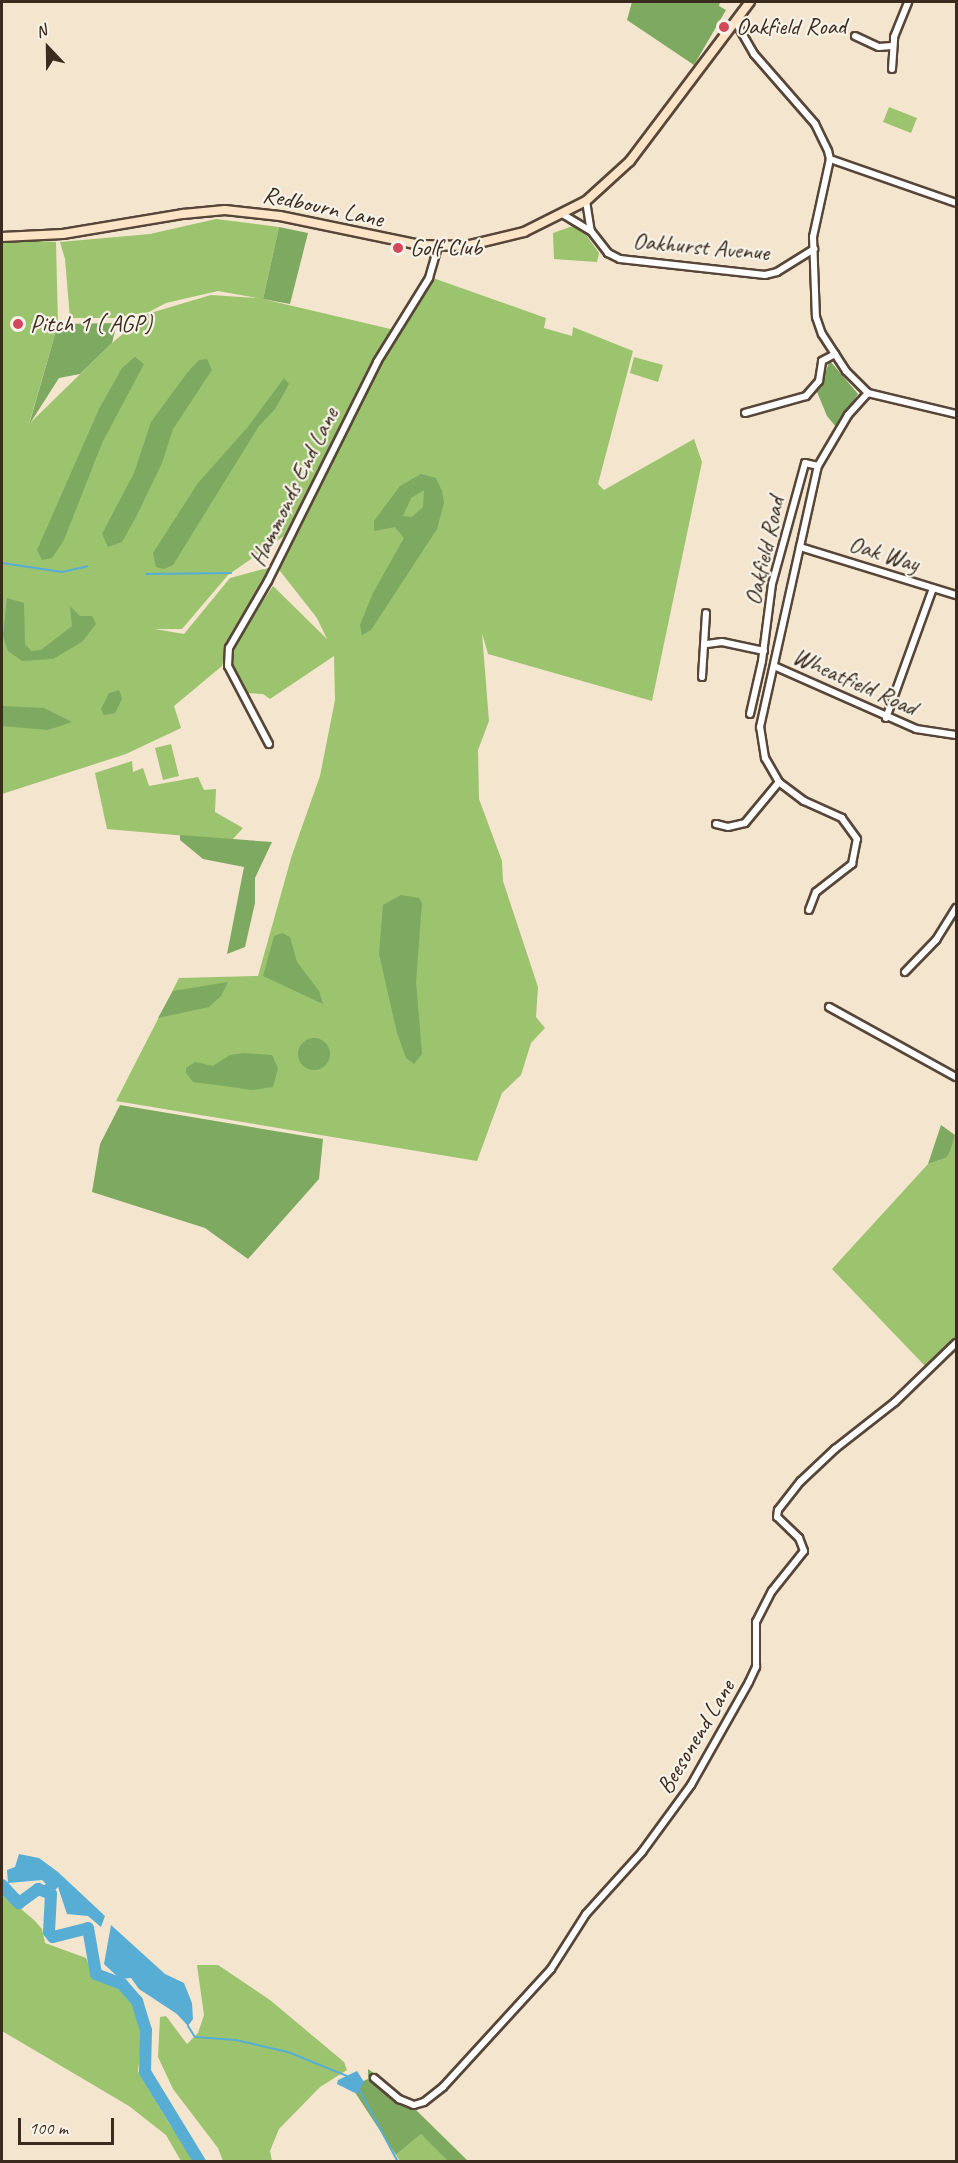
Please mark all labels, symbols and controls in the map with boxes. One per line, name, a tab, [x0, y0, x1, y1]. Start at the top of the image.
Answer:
place label: Oakfield Road	[736, 13, 845, 41]
north arrow	[18, 18, 78, 78]
text: N	[33, 20, 50, 42]
marker: Oakfield Road	[717, 20, 731, 34]
street label: Redbourn Lane	[260, 180, 386, 234]
street label: Oakhurst Avenue	[632, 227, 770, 267]
place label: Golf Club	[410, 234, 482, 262]
marker: Golf Club	[391, 241, 405, 255]
place label: Pitch 1 ( AGP)	[30, 310, 152, 338]
marker: Pitch 1 ( AGP)	[11, 317, 25, 331]
street label: Hammonds End Lane	[243, 403, 345, 571]
street label: Oakfield Road	[739, 494, 791, 608]
street label: Oak Way	[845, 530, 923, 578]
street label: Wheatfield Road	[788, 642, 922, 722]
street label: Beesonend Lane	[651, 1674, 741, 1800]
scale bar	[21, 2106, 117, 2144]
text: 100 m	[29, 2117, 68, 2139]

